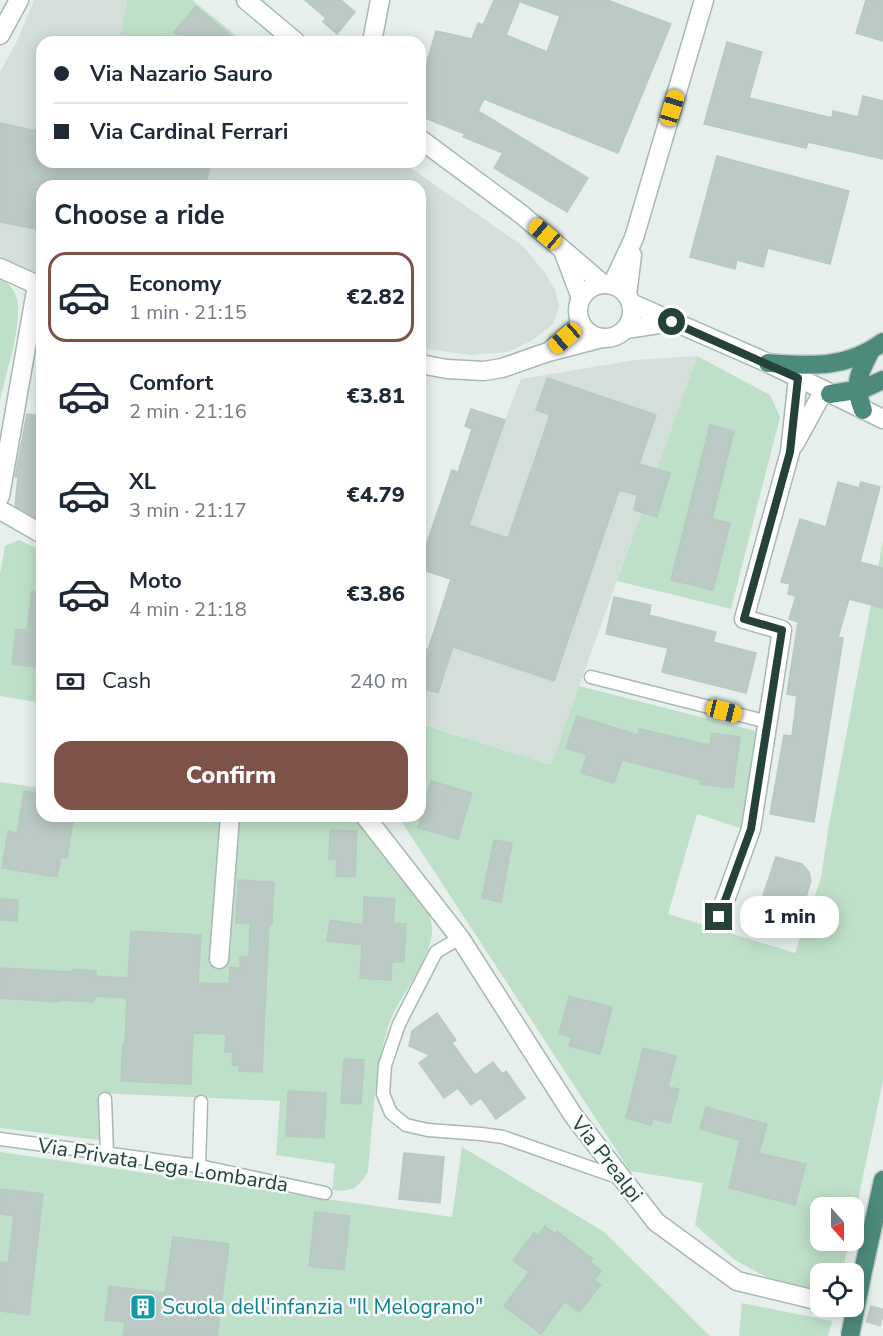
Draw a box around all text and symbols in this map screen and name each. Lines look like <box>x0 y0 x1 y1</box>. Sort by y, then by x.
text: Via Nazario Sauro <box>90 59 273 89</box>
car <box>658 88 686 128</box>
text: Via Cardinal Ferrari <box>90 117 288 147</box>
text: Choose a ride <box>54 197 225 234</box>
car <box>525 216 565 252</box>
text: Economy <box>129 269 221 299</box>
icon: car <box>57 270 111 324</box>
text: €2.82 <box>346 282 405 312</box>
text: 1 min · 21:15 <box>129 299 247 326</box>
route start <box>658 308 685 335</box>
car <box>546 319 584 357</box>
text: Comfort <box>129 368 213 398</box>
icon: car <box>57 369 111 423</box>
text: €3.81 <box>346 381 405 411</box>
text: 2 min · 21:16 <box>129 398 247 425</box>
text: XL <box>129 467 156 497</box>
icon: car <box>57 468 111 522</box>
text: €4.79 <box>346 480 405 510</box>
text: 3 min · 21:17 <box>129 497 247 524</box>
text: Moto <box>129 566 182 596</box>
icon: car <box>57 567 111 621</box>
text: €3.86 <box>346 579 405 609</box>
text: 4 min · 21:18 <box>129 596 247 623</box>
icon: cash <box>54 665 87 698</box>
text: Cash <box>102 666 151 696</box>
text: 240 m <box>350 668 408 695</box>
car <box>704 698 744 724</box>
button: Confirm <box>54 741 408 810</box>
callout: 1 min <box>740 896 839 938</box>
route end <box>705 903 732 930</box>
text: 1 min <box>763 903 816 930</box>
street label: Via Prealpi <box>564 1109 649 1208</box>
street label: Via Privata Lega Lombarda <box>35 1131 290 1199</box>
north arrow <box>810 1197 864 1251</box>
map controls <box>810 1197 864 1317</box>
button: locate <box>810 1263 864 1317</box>
building icon: Scuola dell'infanzia "Il Melograno" <box>128 1292 158 1322</box>
place label: Scuola dell'infanzia "Il Melograno" <box>162 1293 483 1321</box>

